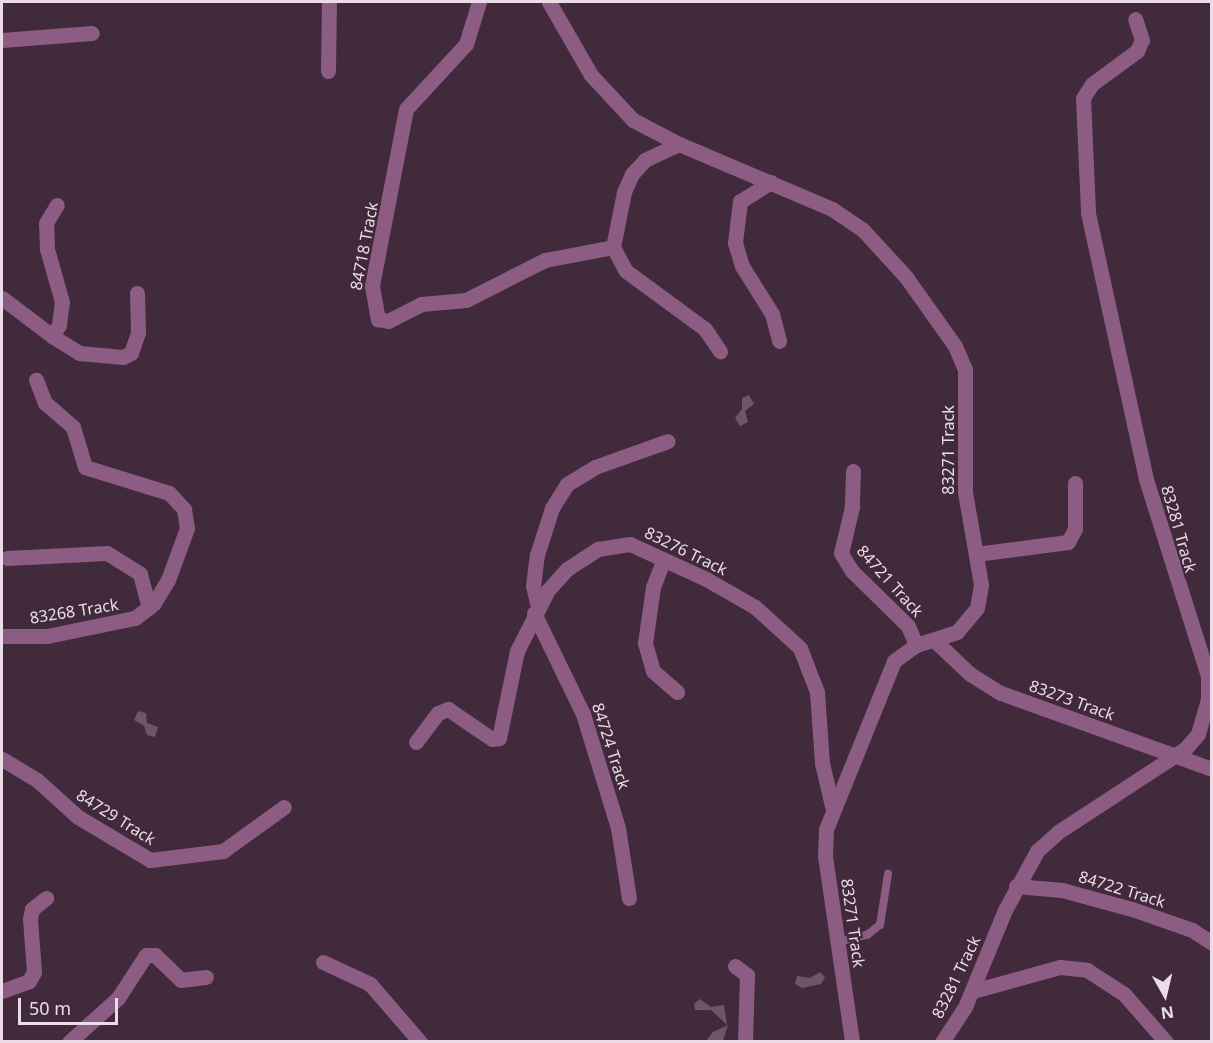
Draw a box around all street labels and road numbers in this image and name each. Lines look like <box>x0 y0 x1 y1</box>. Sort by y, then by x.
street label: 84718 Track <box>346 200 382 292</box>
street label: 83271 Track <box>938 405 958 495</box>
street label: 83281 Track <box>1157 483 1201 575</box>
street label: 83276 Track <box>642 523 730 579</box>
street label: 84721 Track <box>853 541 927 621</box>
street label: 83268 Track <box>28 595 120 627</box>
street label: 83273 Track <box>1027 676 1117 724</box>
street label: 84724 Track <box>588 700 634 792</box>
street label: 84729 Track <box>73 785 159 849</box>
street label: 84722 Track <box>1076 867 1168 911</box>
street label: 83271 Track <box>837 877 869 969</box>
street label: 83281 Track <box>928 933 984 1021</box>

